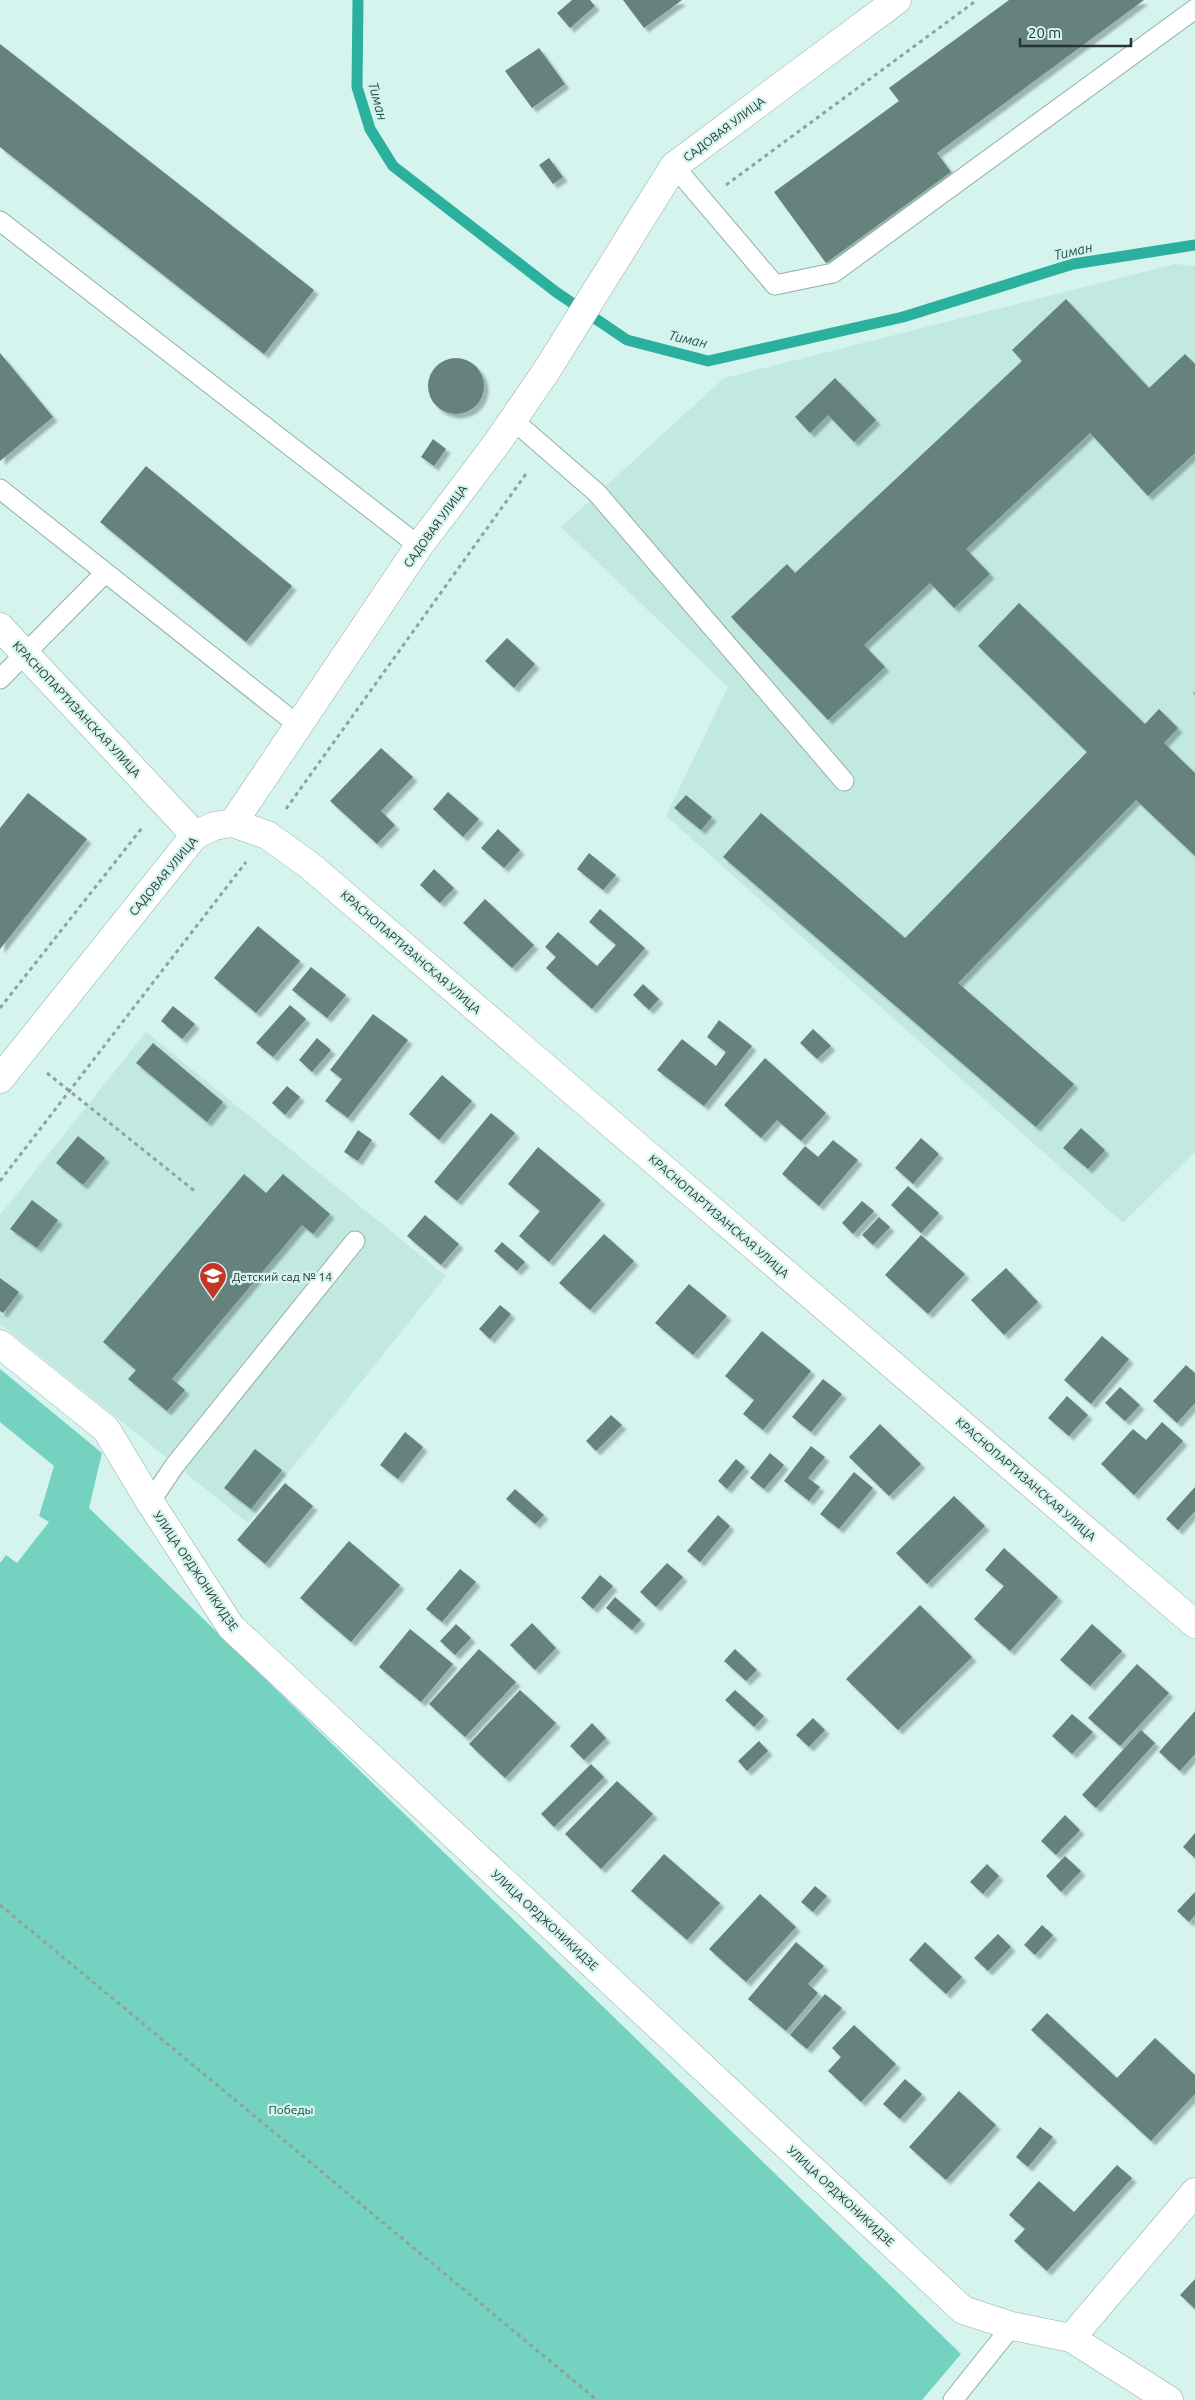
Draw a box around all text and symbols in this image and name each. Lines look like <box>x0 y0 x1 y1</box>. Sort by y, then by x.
scale bar <box>1020 15 1131 47</box>
text: 20 m <box>1028 24 1061 41</box>
water label: Тиман <box>365 80 391 122</box>
street label: САДОВАЯ УЛИЦА <box>681 94 767 164</box>
water label: Тиман <box>1052 239 1094 263</box>
water label: Тиман <box>667 327 709 351</box>
street label: САДОВАЯ УЛИЦА <box>401 482 469 570</box>
street label: КРАСНОПАРТИЗАНСКАЯ УЛИЦА <box>11 638 144 780</box>
street label: САДОВАЯ УЛИЦА <box>126 834 200 918</box>
street label: КРАСНОПАРТИЗАНСКАЯ УЛИЦА <box>338 888 484 1016</box>
street label: КРАСНОПАРТИЗАНСКАЯ УЛИЦА <box>646 1152 792 1280</box>
school or university icon: Детский сад № 14 <box>198 1261 228 1300</box>
place label: Детский сад № 14 <box>232 1270 332 1283</box>
street label: КРАСНОПАРТИЗАНСКАЯ УЛИЦА <box>953 1415 1099 1543</box>
street label: УЛИЦА ОРДЖОНИКИДЗЕ <box>151 1509 241 1633</box>
street label: УЛИЦА ОРДЖОНИКИДЗЕ <box>489 1867 601 1973</box>
park label: Победы <box>269 2103 313 2116</box>
street label: УЛИЦА ОРДЖОНИКИДЗЕ <box>785 2143 897 2249</box>

